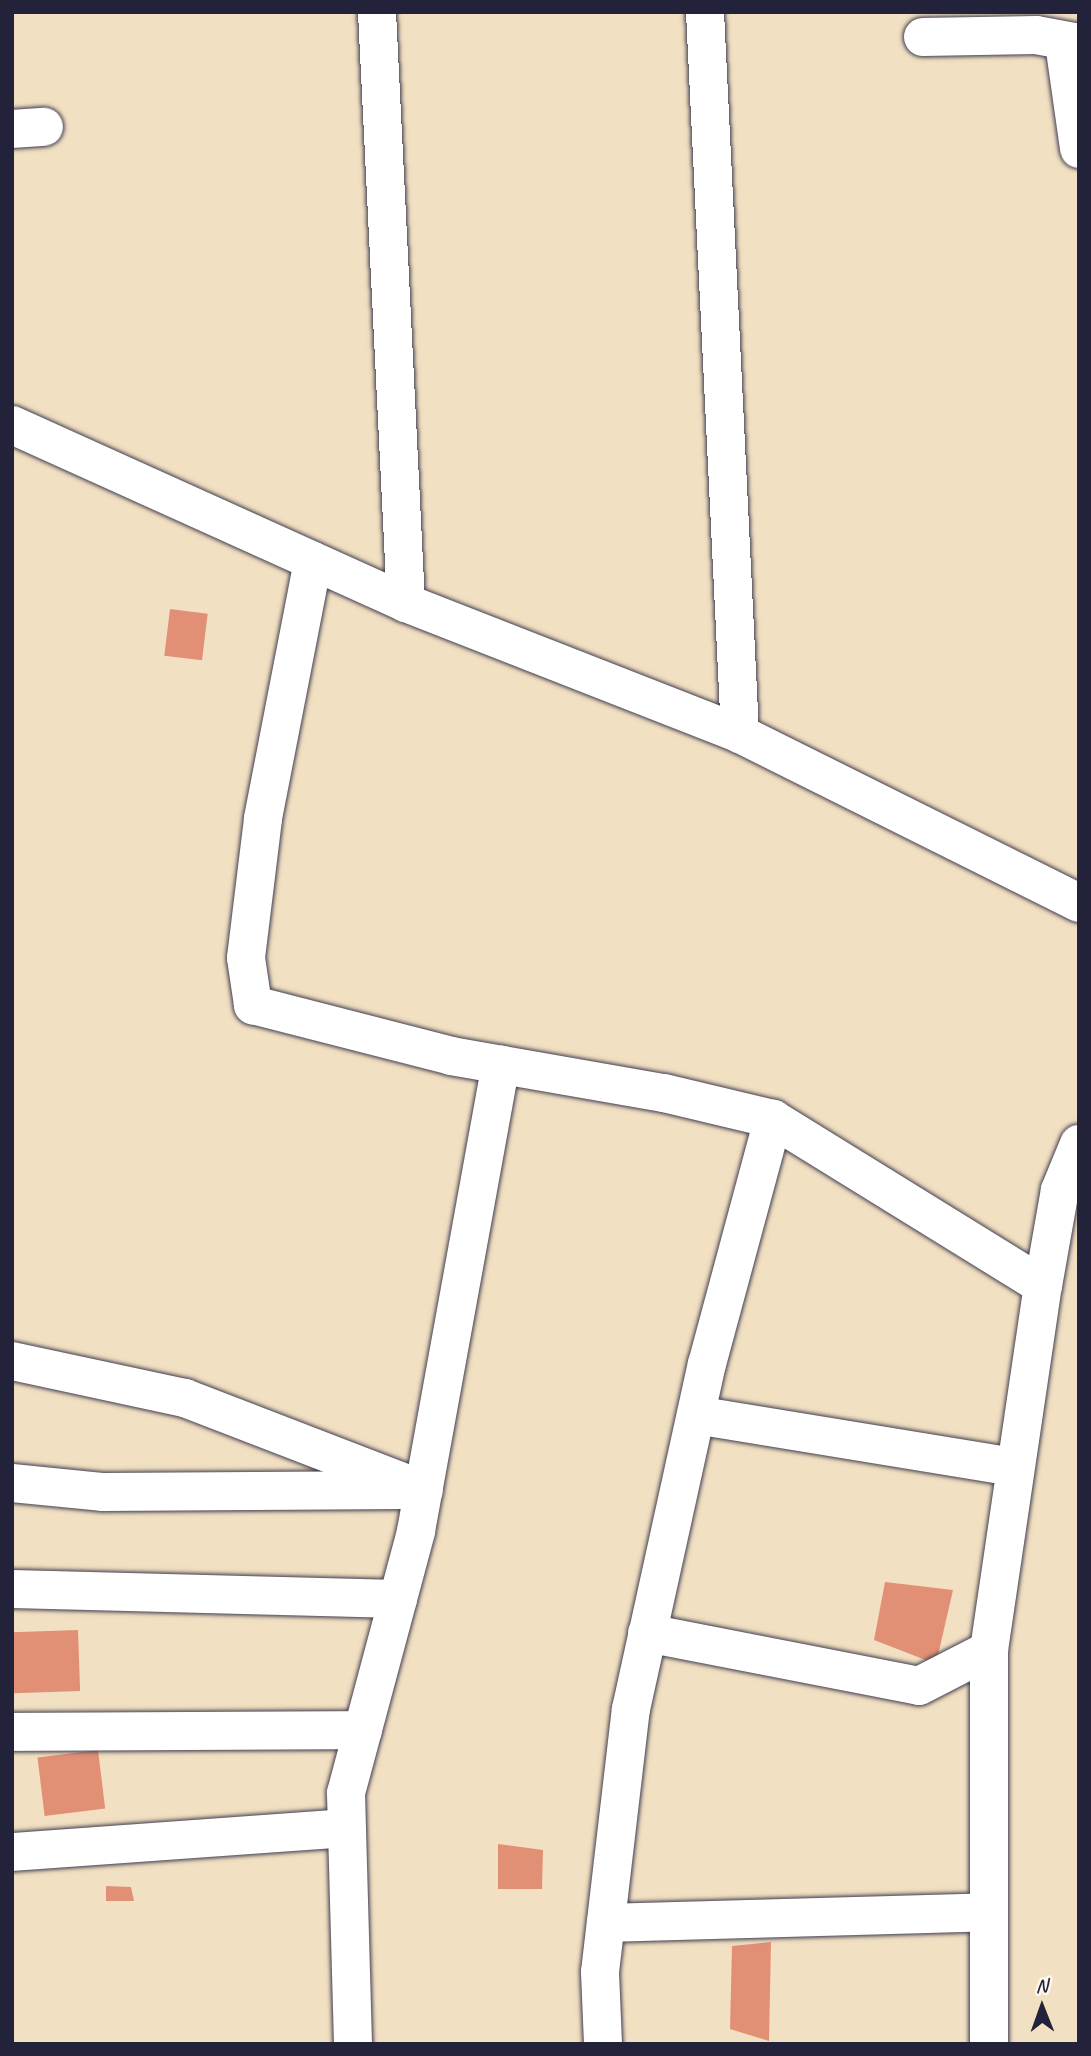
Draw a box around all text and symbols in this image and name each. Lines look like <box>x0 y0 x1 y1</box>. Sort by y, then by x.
north arrow <box>1007 1972 1077 2042</box>
text: N <box>1036 1974 1048 1998</box>

